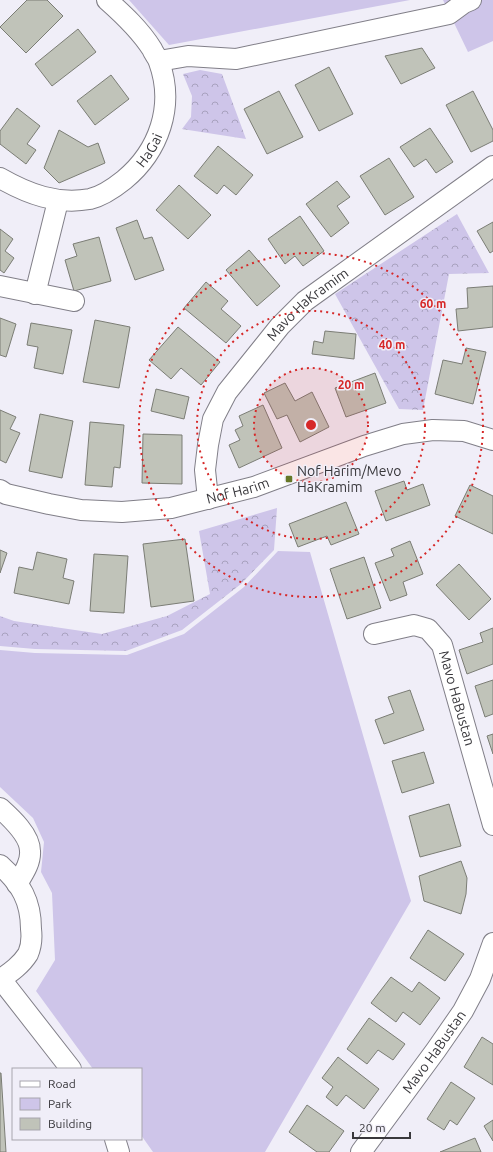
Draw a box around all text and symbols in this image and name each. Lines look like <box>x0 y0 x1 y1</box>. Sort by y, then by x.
street label: HaGai <box>133 131 165 170</box>
street label: Mavo HaKramim <box>263 265 351 344</box>
text: 60 m <box>420 297 446 310</box>
text: 40 m <box>379 338 405 351</box>
text: 20 m <box>338 378 364 391</box>
centre of rings <box>304 418 318 432</box>
place label: Nof Harim/Mevo HaKramim <box>297 463 402 495</box>
street label: Nof Harim <box>205 474 271 507</box>
marker: Nof Harim/Mevo HaKramim <box>284 474 294 484</box>
street label: Mavo HaBustan <box>436 649 478 748</box>
street label: Mavo HaBustan <box>399 1007 469 1096</box>
legend <box>12 1068 142 1140</box>
text: Road <box>48 1077 76 1090</box>
text: Park <box>48 1097 72 1110</box>
scale bar <box>353 1114 410 1140</box>
text: Building <box>48 1117 92 1130</box>
text: 20 m <box>359 1121 386 1134</box>

